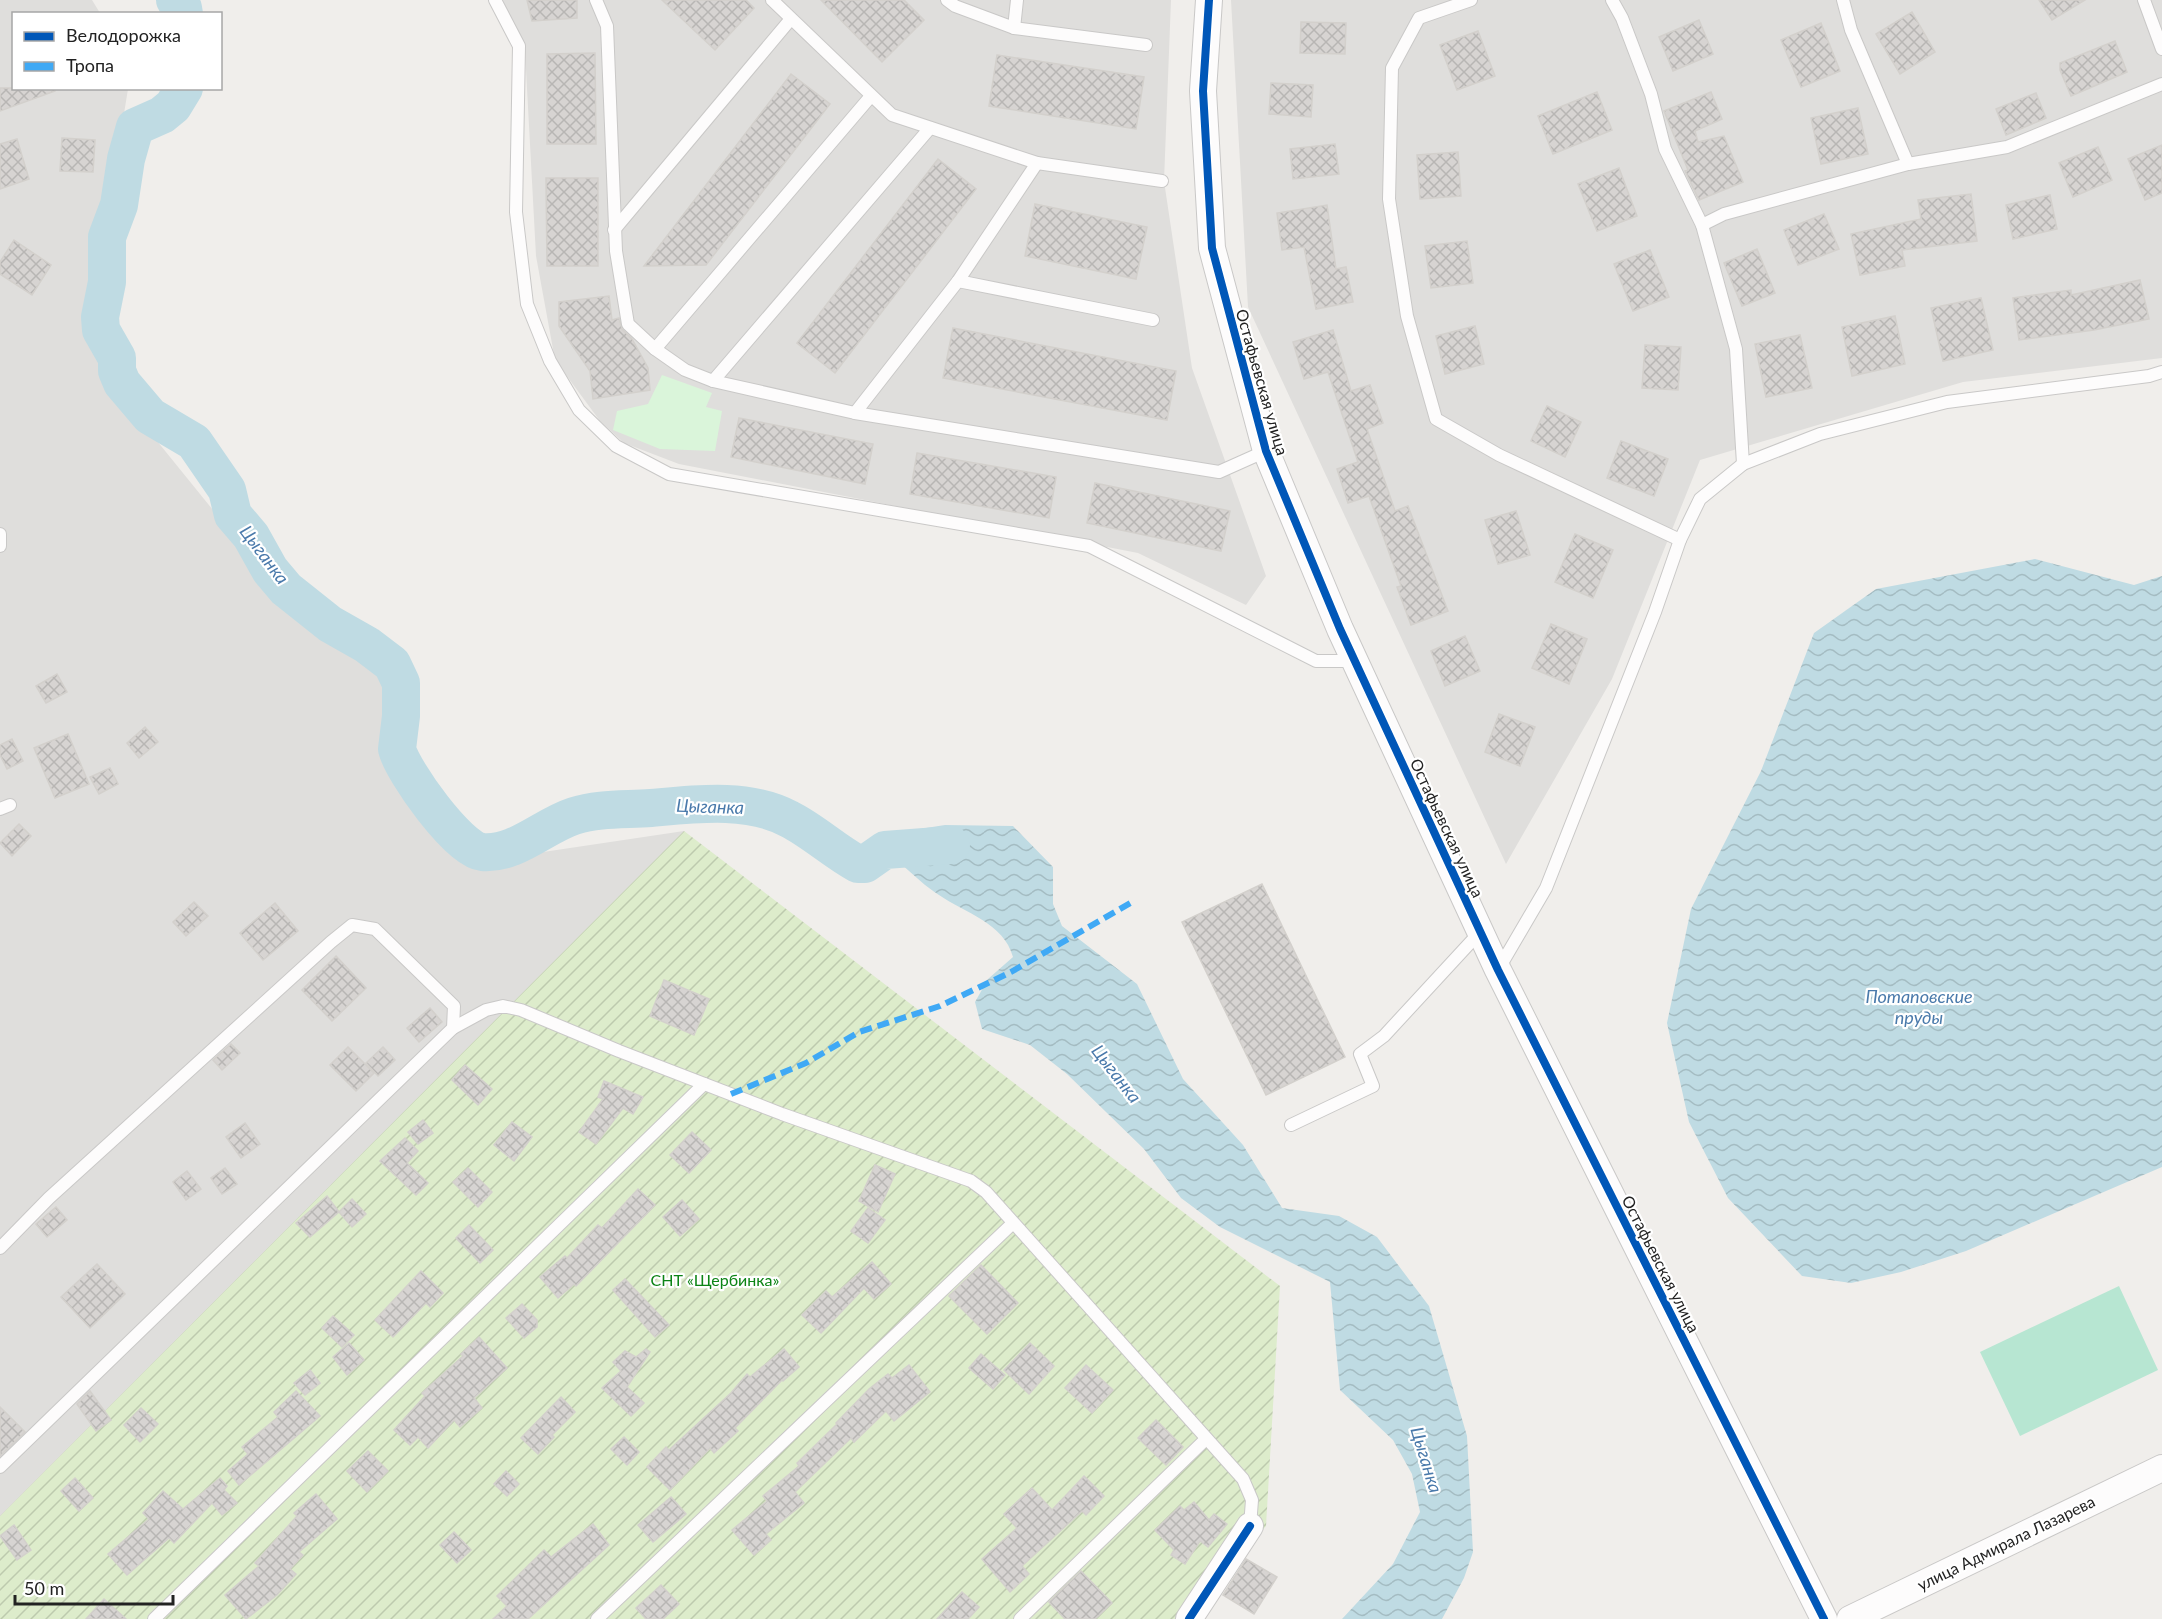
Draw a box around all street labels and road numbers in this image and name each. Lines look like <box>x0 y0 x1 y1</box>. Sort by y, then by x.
street label: Остафьевская улица <box>1233 307 1292 457</box>
street label: Остафьевская улица <box>1407 755 1488 900</box>
street label: Остафьевская улица <box>1619 1192 1704 1335</box>
street label: улица Адмирала Лазарева <box>1914 1491 2098 1594</box>

